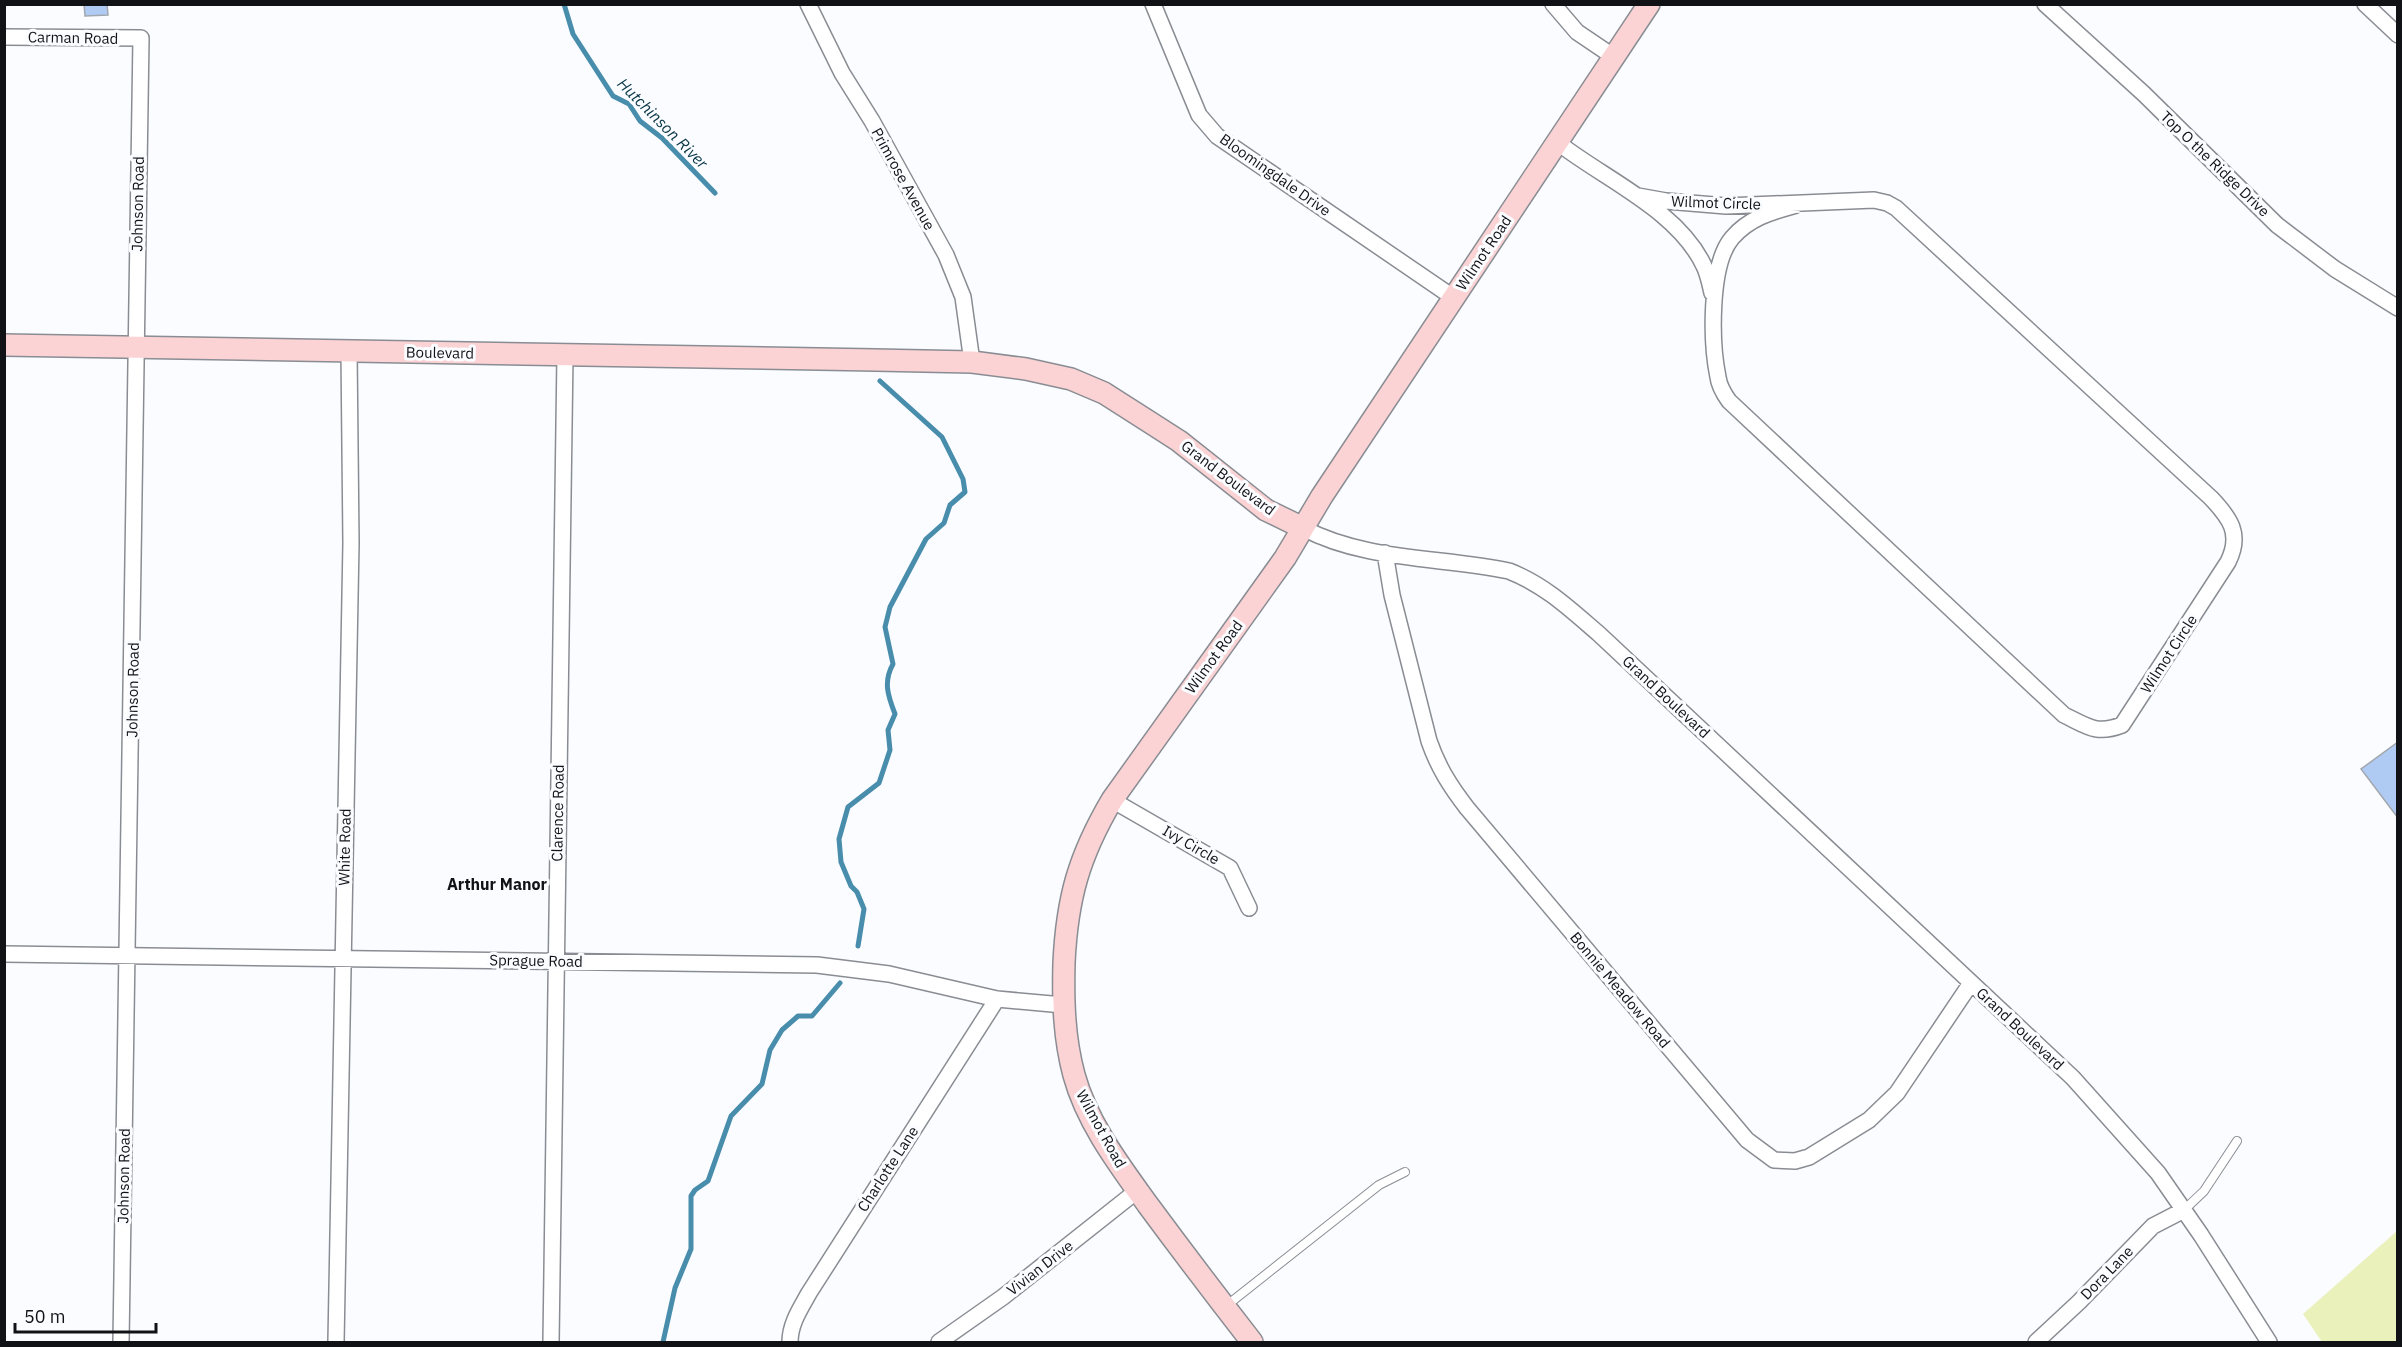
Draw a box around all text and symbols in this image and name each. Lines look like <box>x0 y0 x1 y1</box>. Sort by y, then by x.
street label: Carman Road <box>28 27 118 48</box>
water label: Hutchinson River <box>613 73 713 173</box>
street label: Top O the Ridge Drive <box>2157 107 2274 221</box>
street label: Primrose Avenue <box>867 124 939 233</box>
street label: Bloomingdale Drive <box>1216 129 1334 220</box>
street label: Johnson Road <box>127 156 148 252</box>
street label: Wilmot Circle <box>1671 191 1761 214</box>
street label: Wilmot Road <box>1452 212 1516 294</box>
street label: Boulevard <box>406 342 474 363</box>
street label: Grand Boulevard <box>1177 436 1279 519</box>
street label: Wilmot Circle <box>2136 611 2201 697</box>
street label: Wilmot Road <box>1181 616 1247 697</box>
street label: Johnson Road <box>122 642 143 738</box>
street label: Grand Boulevard <box>1619 651 1714 742</box>
street label: Clarence Road <box>547 764 568 862</box>
street label: White Road <box>334 808 355 886</box>
street label: Ivy Circle <box>1159 821 1223 868</box>
district label: Arthur Manor <box>447 874 548 894</box>
street label: Bonnie Meadow Road <box>1566 928 1675 1052</box>
street label: Sprague Road <box>489 950 583 971</box>
street label: Grand Boulevard <box>1973 983 2068 1074</box>
street label: Wilmot Road <box>1072 1087 1131 1171</box>
street label: Charlotte Lane <box>853 1122 922 1215</box>
street label: Johnson Road <box>113 1128 134 1224</box>
street label: Vivian Drive <box>1003 1236 1077 1299</box>
street label: Dora Lane <box>2076 1242 2137 1304</box>
scale bar <box>15 1296 156 1334</box>
text: 50 m <box>24 1305 66 1328</box>

